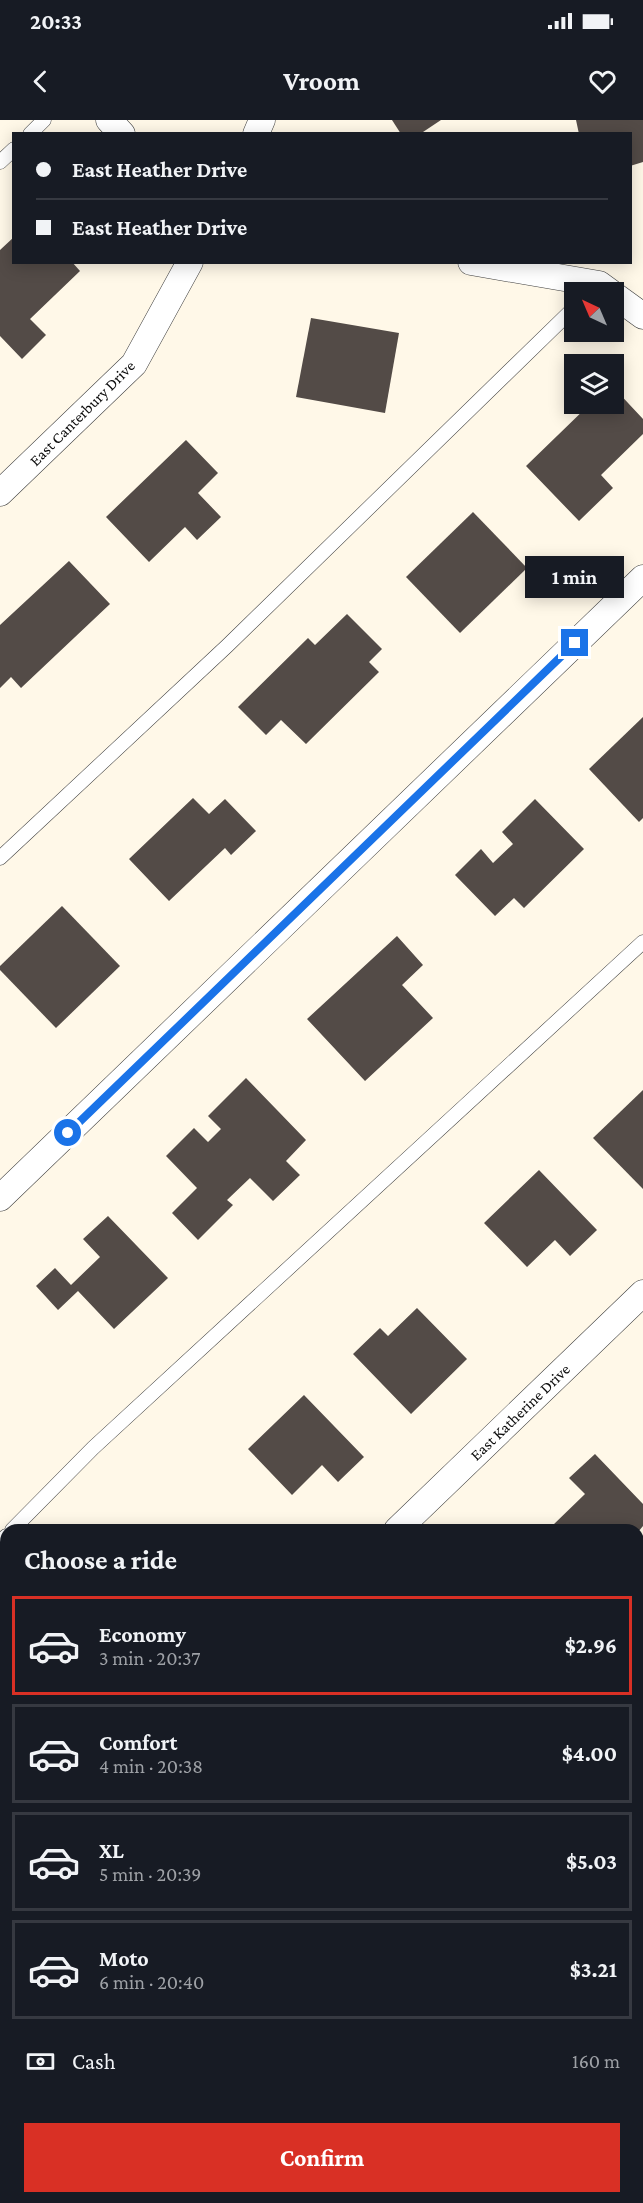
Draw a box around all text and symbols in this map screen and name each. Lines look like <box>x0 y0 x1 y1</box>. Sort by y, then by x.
text: 20:33 <box>30 9 82 34</box>
icon: back <box>24 65 57 98</box>
icon: heart <box>586 65 619 98</box>
text: Vroom <box>283 66 360 96</box>
text: East Heather Drive <box>72 157 247 182</box>
text: East Heather Drive <box>72 215 247 240</box>
north arrow <box>564 282 624 342</box>
map controls <box>564 282 624 414</box>
button: layers <box>564 354 624 414</box>
street label: East Canterbury Drive <box>26 357 139 470</box>
callout: 1 min <box>526 556 624 598</box>
text: 1 min <box>552 566 597 588</box>
route end <box>561 629 588 656</box>
route start <box>54 1119 81 1146</box>
street label: East Katherine Drive <box>467 1360 573 1464</box>
text: Choose a ride <box>24 1545 177 1575</box>
icon: car <box>27 1619 81 1673</box>
text: Economy <box>99 1622 186 1647</box>
text: $2.96 <box>565 1633 617 1658</box>
text: 3 min · 20:37 <box>99 1647 201 1669</box>
icon: car <box>27 1727 81 1781</box>
text: Comfort <box>99 1730 177 1755</box>
text: $4.00 <box>562 1741 617 1766</box>
text: 4 min · 20:38 <box>99 1755 203 1777</box>
icon: car <box>27 1835 81 1889</box>
text: XL <box>99 1838 124 1863</box>
text: $5.03 <box>566 1849 617 1874</box>
text: 5 min · 20:39 <box>99 1863 202 1885</box>
icon: car <box>27 1943 81 1997</box>
text: Moto <box>99 1946 149 1971</box>
text: $3.21 <box>570 1957 617 1982</box>
text: 6 min · 20:40 <box>99 1971 204 1993</box>
icon: cash <box>24 2045 57 2078</box>
text: Cash <box>72 2049 116 2074</box>
text: 160 m <box>572 2050 620 2072</box>
button: Confirm <box>24 2123 620 2192</box>

